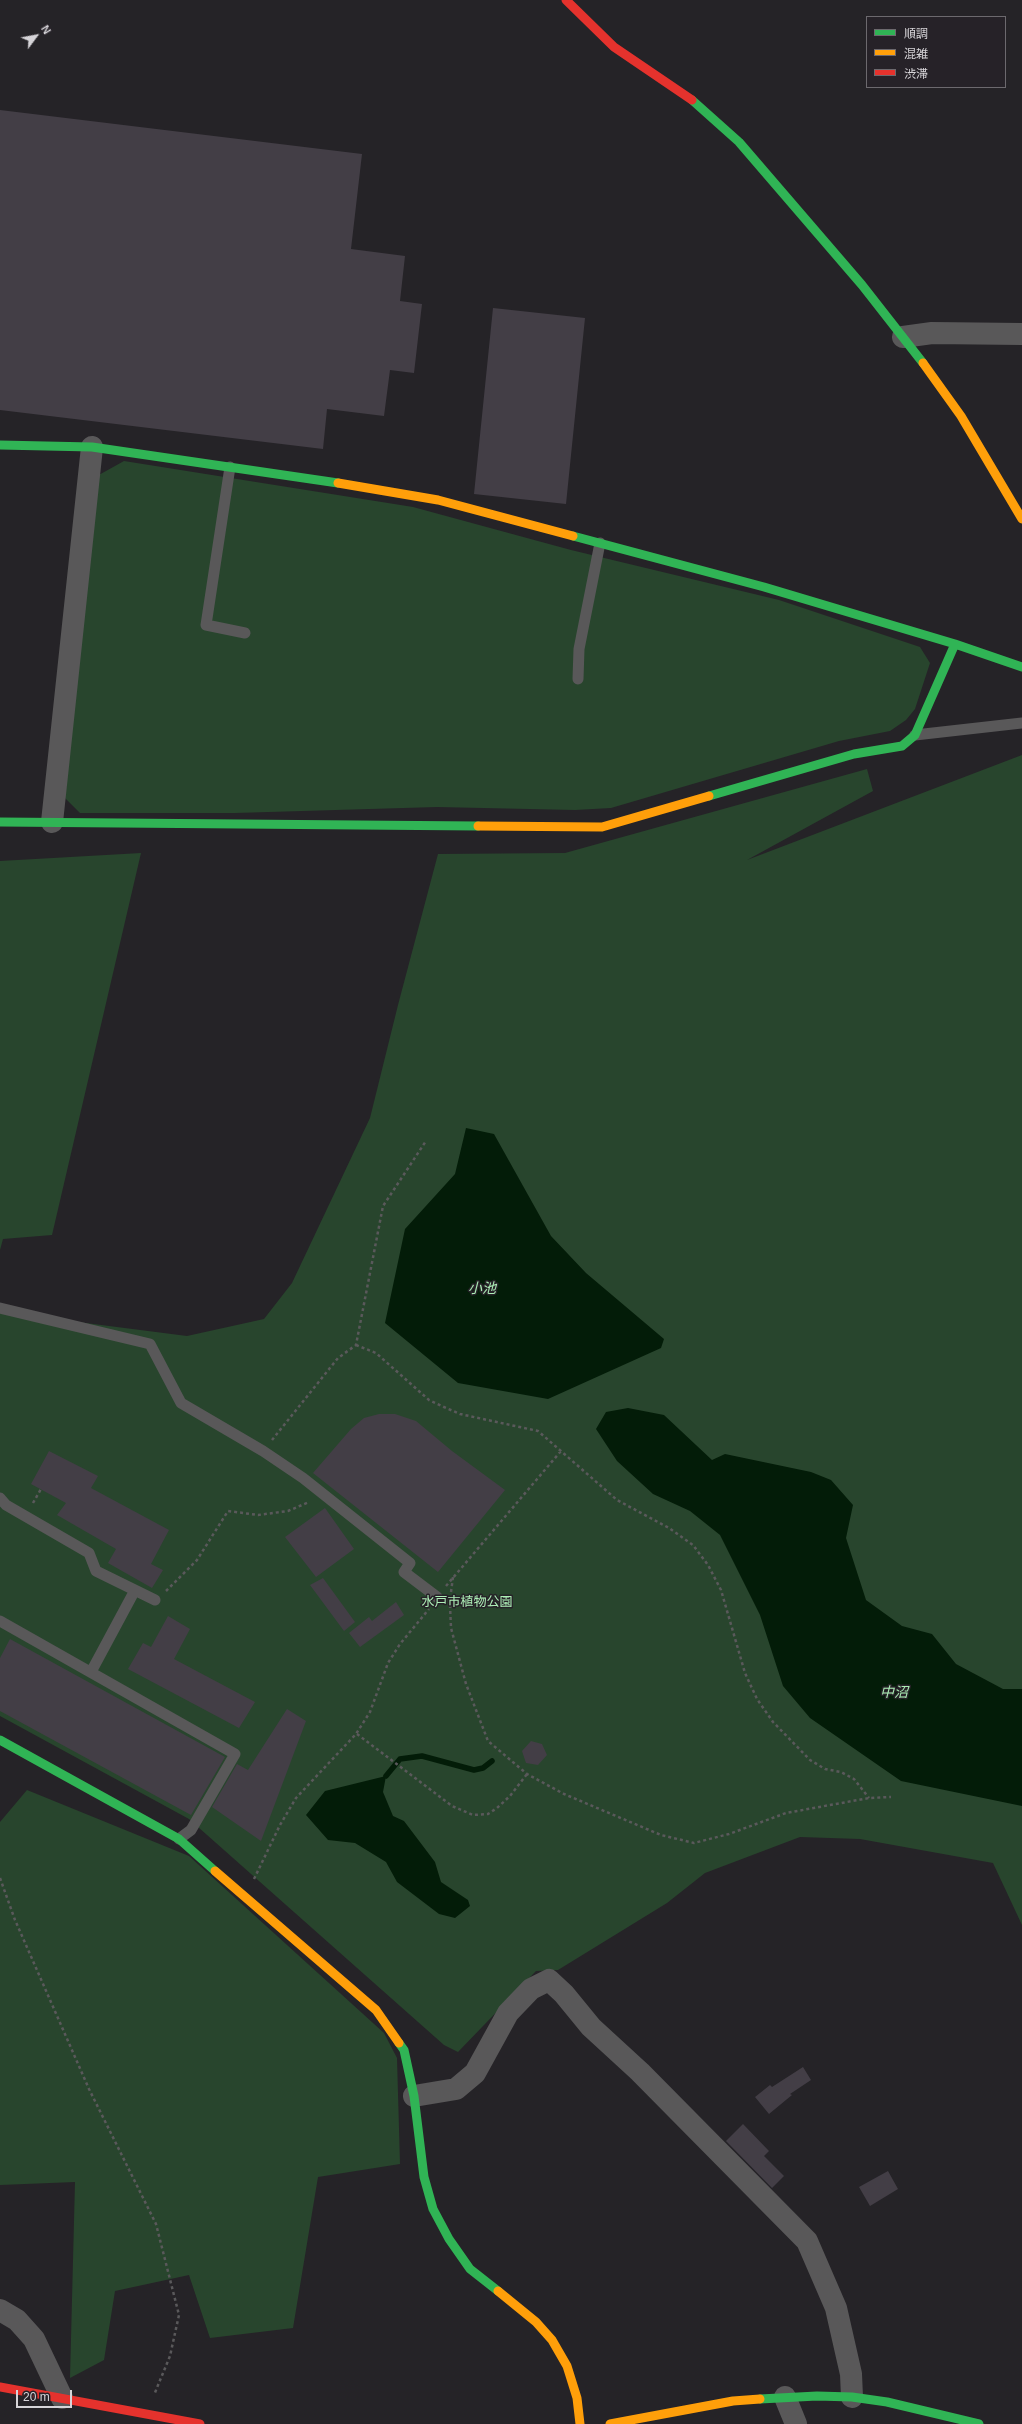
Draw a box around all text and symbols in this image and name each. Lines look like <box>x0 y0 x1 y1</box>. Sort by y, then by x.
north arrow <box>16 16 56 56</box>
legend <box>866 16 1006 88</box>
text: N <box>39 23 53 36</box>
text: 順調 <box>904 27 928 41</box>
text: 混雑 <box>904 47 928 61</box>
text: 渋滞 <box>904 67 928 81</box>
water label: 小池 <box>468 1281 496 1297</box>
park label: 水戸市植物公園 <box>422 1594 512 1610</box>
water label: 中沼 <box>880 1685 908 1701</box>
scale bar <box>18 2382 74 2408</box>
text: 20 m <box>23 2390 50 2404</box>

